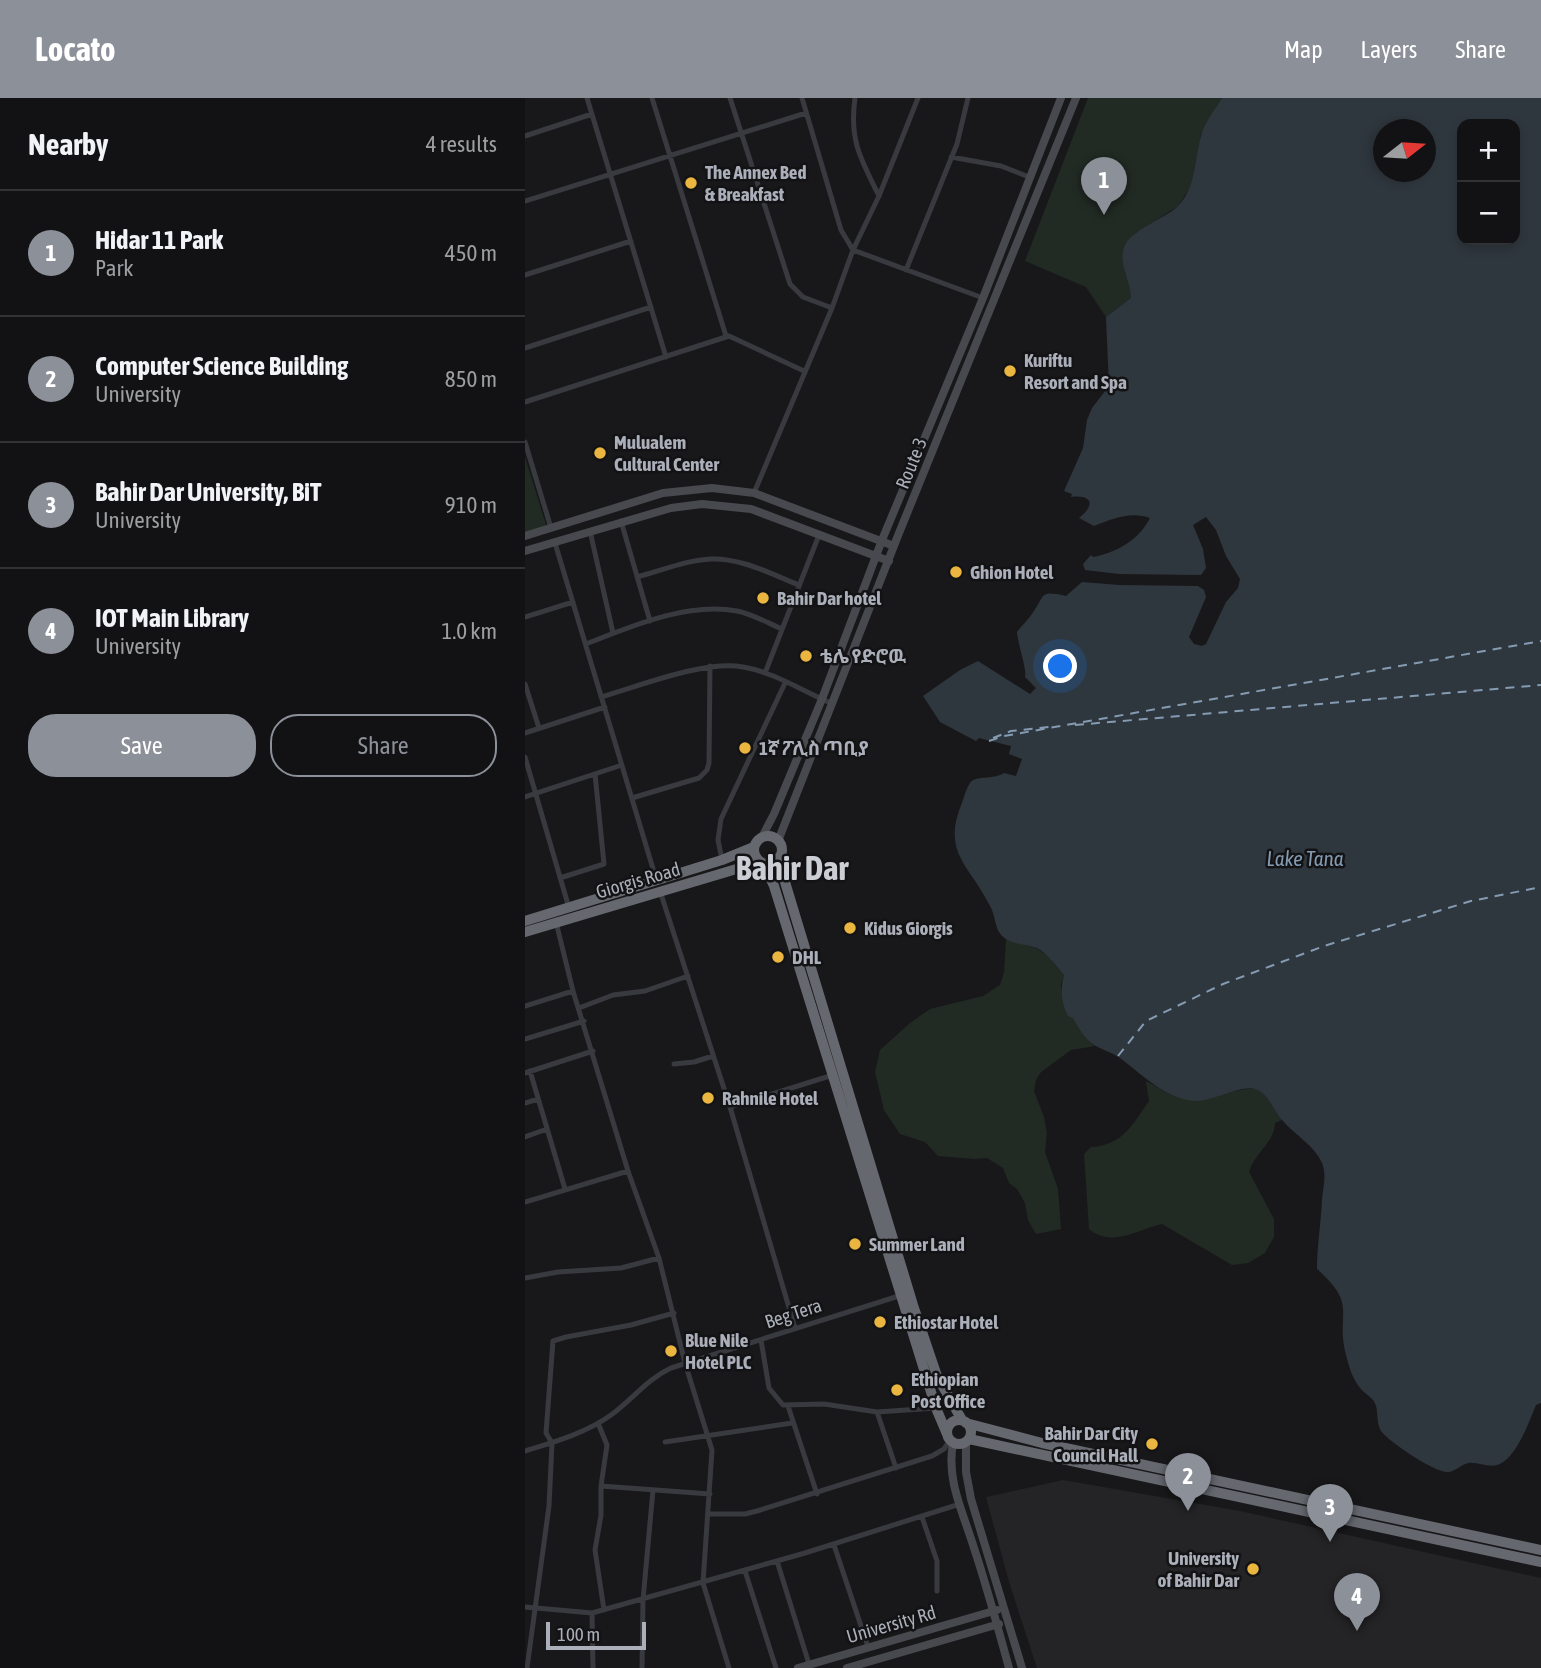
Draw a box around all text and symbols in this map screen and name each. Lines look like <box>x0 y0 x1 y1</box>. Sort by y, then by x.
text: Locato <box>35 30 116 68</box>
text: Map <box>1284 36 1323 63</box>
text: Layers <box>1361 36 1417 63</box>
text: Share <box>1455 36 1506 63</box>
north arrow <box>1373 119 1436 182</box>
map controls <box>1457 119 1520 245</box>
button: + <box>1457 119 1520 182</box>
text: Nearby <box>28 127 108 161</box>
text: 4 results <box>426 131 497 157</box>
pin: 1 <box>1081 157 1127 215</box>
place label: The Annex Bed & Breakfast <box>705 161 806 205</box>
marker: The Annex Bed & Breakfast <box>683 175 699 191</box>
button: − <box>1457 182 1520 245</box>
text: Hidar 11 Park <box>95 225 223 255</box>
text: 1 <box>46 240 56 266</box>
text: 450 m <box>445 240 497 266</box>
text: Park <box>95 255 133 281</box>
place label: Kuriftu Resort and Spa <box>1024 349 1127 393</box>
text: Computer Science Building <box>95 351 348 381</box>
marker: Kuriftu Resort and Spa <box>1002 363 1018 379</box>
text: 2 <box>46 366 56 392</box>
text: 850 m <box>445 366 497 392</box>
text: University <box>95 381 181 407</box>
place label: Mulualem Cultural Center <box>614 431 719 475</box>
street label: Route 3 <box>891 434 931 492</box>
marker: Mulualem Cultural Center <box>592 445 608 461</box>
text: Bahir Dar University, BiT <box>95 477 321 507</box>
text: 3 <box>46 492 56 518</box>
text: 910 m <box>445 492 497 518</box>
text: University <box>95 507 181 533</box>
place label: Ghion Hotel <box>970 561 1054 583</box>
marker: Ghion Hotel <box>948 564 964 580</box>
place label: Bahir Dar hotel <box>777 587 882 609</box>
marker: Bahir Dar hotel <box>755 590 771 606</box>
text: IOT Main Library <box>95 603 249 633</box>
text: 4 <box>46 618 56 644</box>
text: 1.0 km <box>441 618 497 644</box>
text: University <box>95 633 181 659</box>
place label: ቴሌ የድሮዉ <box>820 645 906 667</box>
marker: ቴሌ የድሮዉ <box>798 648 814 664</box>
your location <box>1043 649 1077 683</box>
button: Save <box>28 714 256 777</box>
button: Share <box>270 714 497 777</box>
place label: 1ኛ ፖሊስ ጣቢያ <box>759 737 868 759</box>
marker: 1ኛ ፖሊስ ጣቢያ <box>737 740 753 756</box>
water label: Lake Tana <box>1267 846 1344 870</box>
district label: Bahir Dar <box>736 849 849 887</box>
street label: Giorgis Road <box>593 858 683 902</box>
place label: Kidus Giorgis <box>864 917 953 939</box>
marker: Kidus Giorgis <box>842 920 858 936</box>
place label: DHL <box>792 946 822 968</box>
marker: DHL <box>770 949 786 965</box>
place label: Rahnile Hotel <box>722 1087 819 1109</box>
marker: Rahnile Hotel <box>700 1090 716 1106</box>
place label: Summer Land <box>869 1233 965 1255</box>
marker: Summer Land <box>847 1236 863 1252</box>
street label: Beg Tera <box>762 1294 824 1332</box>
place label: Ethiostar Hotel <box>894 1311 999 1333</box>
marker: Ethiostar Hotel <box>872 1314 888 1330</box>
place label: Blue Nile Hotel PLC <box>685 1329 752 1373</box>
marker: Blue Nile Hotel PLC <box>663 1343 679 1359</box>
place label: Ethiopian Post Office <box>911 1368 986 1412</box>
marker: Ethiopian Post Office <box>889 1382 905 1398</box>
place label: Bahir Dar City Council Hall <box>1044 1422 1139 1466</box>
marker: Bahir Dar City Council Hall <box>1144 1436 1160 1452</box>
pin: 2 <box>1165 1453 1211 1511</box>
pin: 3 <box>1307 1484 1353 1542</box>
place label: University of Bahir Dar <box>1158 1547 1239 1591</box>
marker: University of Bahir Dar <box>1245 1561 1261 1577</box>
pin: 4 <box>1334 1573 1380 1631</box>
street label: University Rd <box>844 1601 938 1647</box>
scale bar <box>546 1619 646 1651</box>
text: 100 m <box>557 1623 600 1645</box>

